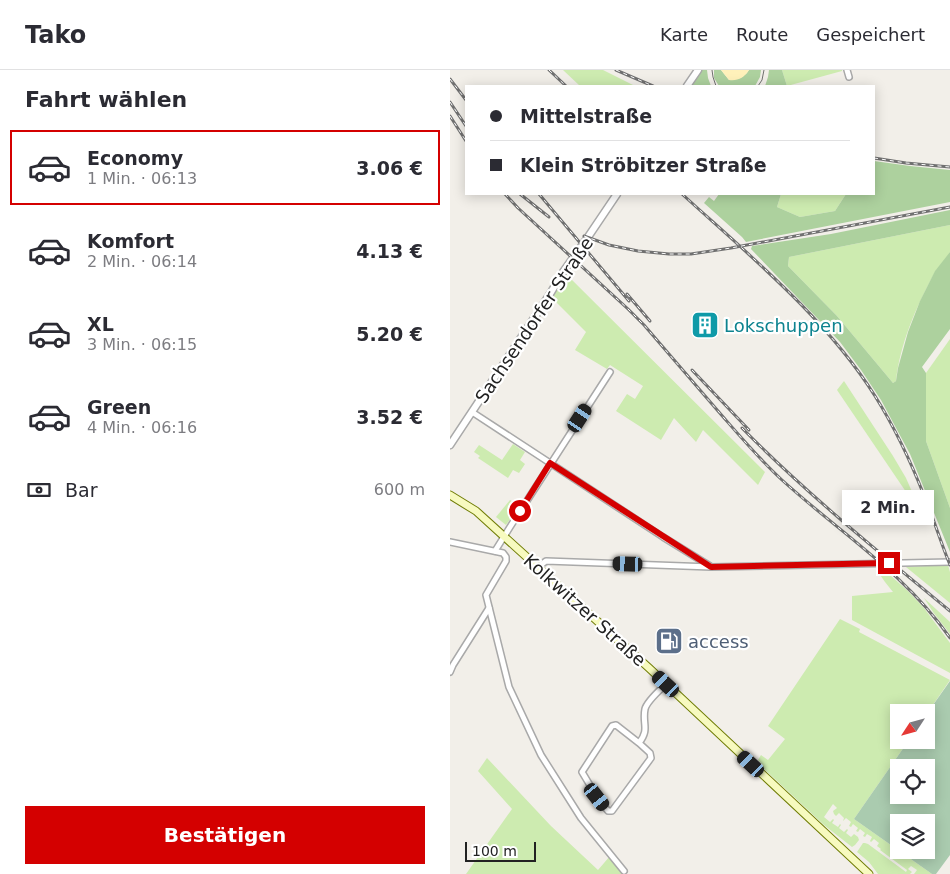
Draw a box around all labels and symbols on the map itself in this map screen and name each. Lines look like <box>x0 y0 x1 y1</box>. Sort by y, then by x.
street label: Sachsendorfer Straße <box>471 233 597 407</box>
building icon: Lokschuppen <box>690 310 720 340</box>
place label: Lokschuppen <box>724 315 843 336</box>
car <box>565 401 594 435</box>
callout: 2 Min. <box>843 490 935 526</box>
route start <box>509 500 531 522</box>
street label: Kolkwitzer Straße <box>520 550 650 670</box>
route end <box>878 552 900 574</box>
car <box>612 556 643 572</box>
fuel station icon: access <box>654 626 684 656</box>
place label: access <box>688 631 749 652</box>
car <box>649 668 682 700</box>
north arrow <box>890 704 935 749</box>
car <box>734 748 767 780</box>
car <box>581 781 612 813</box>
scale bar <box>465 839 536 862</box>

